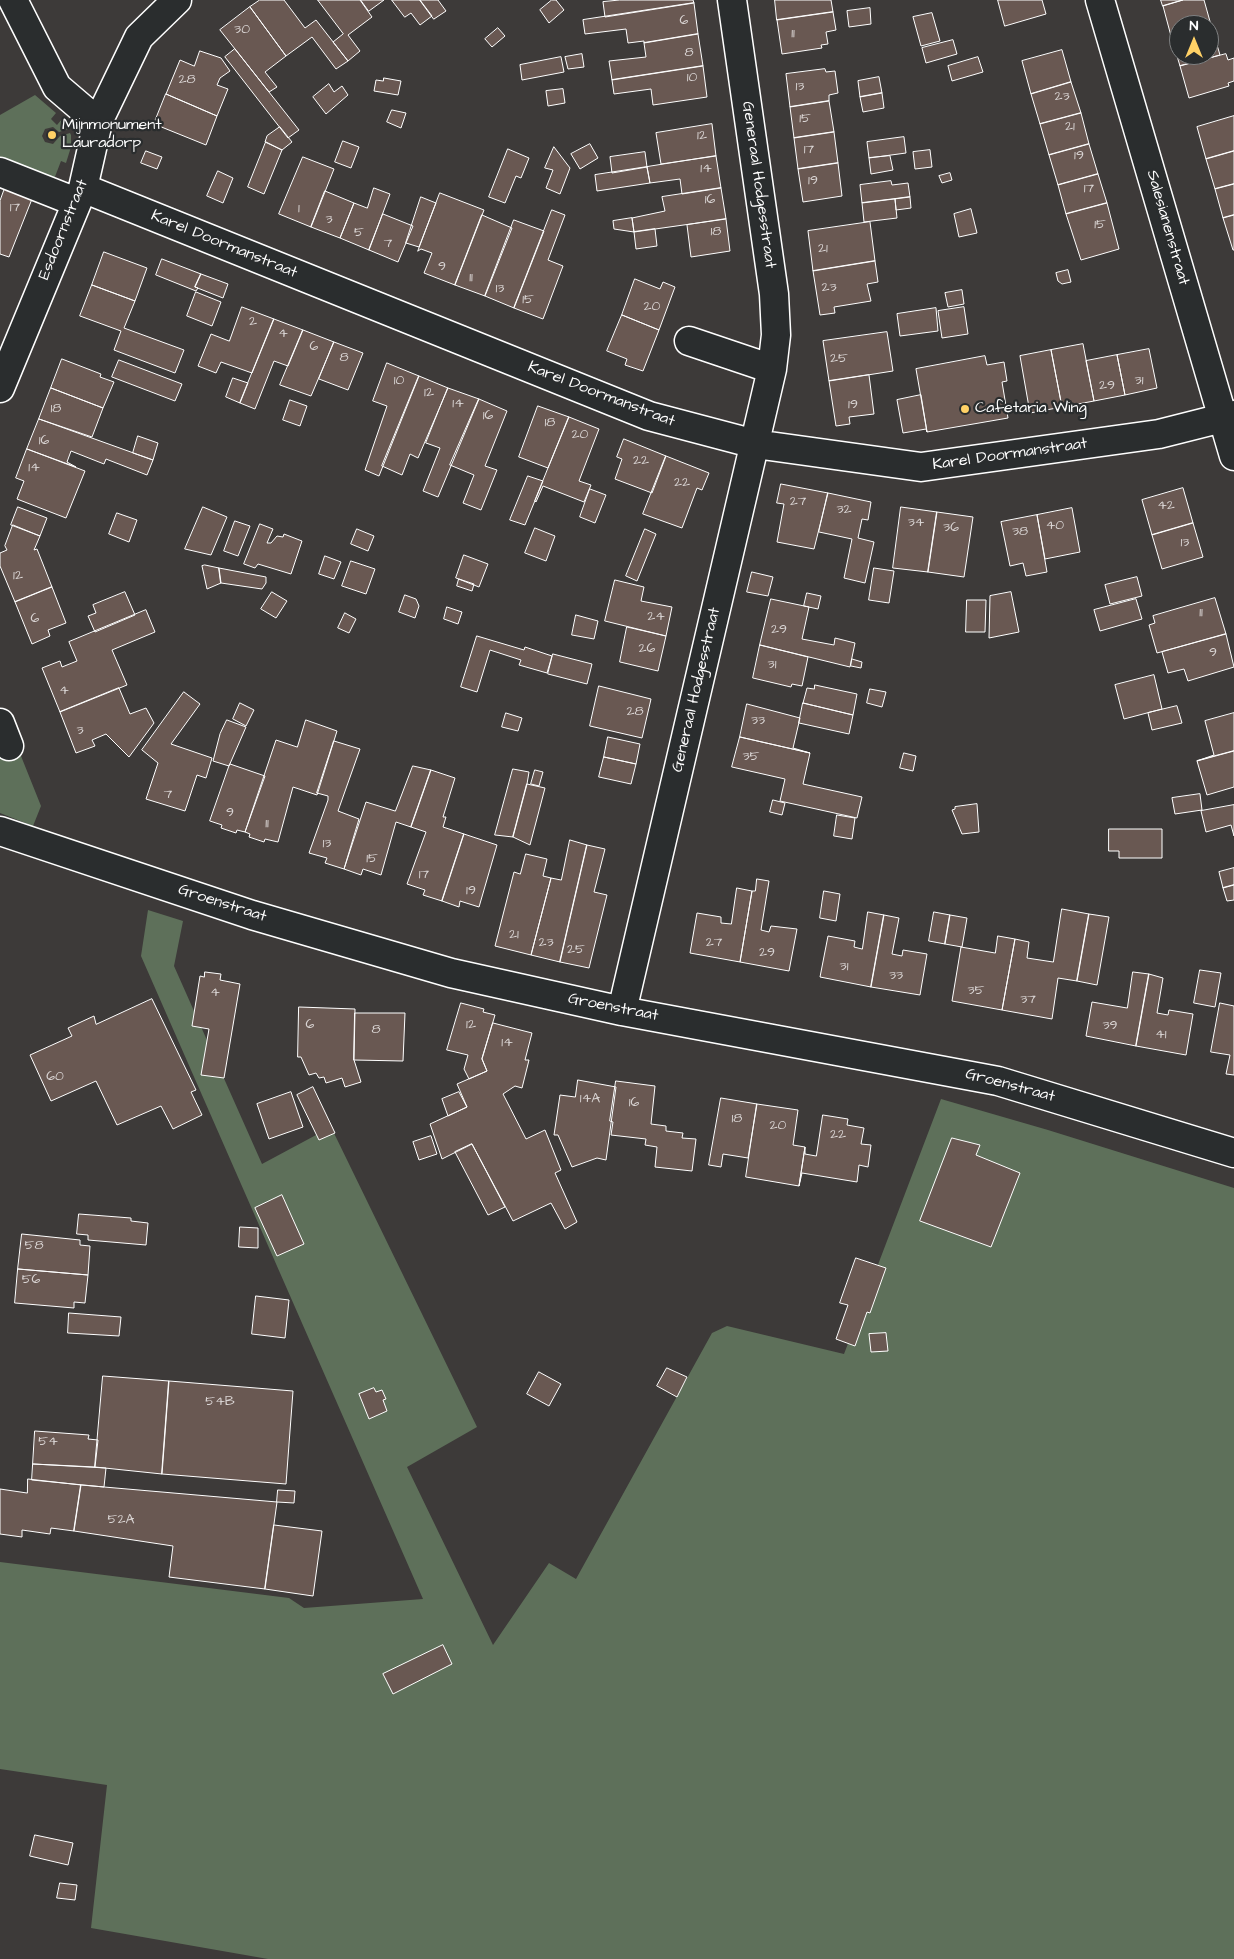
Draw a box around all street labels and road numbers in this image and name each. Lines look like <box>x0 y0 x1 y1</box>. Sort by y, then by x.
street label: Generaal Hodgesstraat <box>737 100 779 270</box>
street label: Salesianenstraat <box>1141 168 1193 288</box>
street label: Esdoornstraat <box>35 177 93 283</box>
street label: Karel Doormanstraat <box>148 207 300 283</box>
street label: Karel Doormanstraat <box>525 358 677 432</box>
street label: Karel Doormanstraat <box>931 435 1089 475</box>
street label: Generaal Hodgesstraat <box>669 606 725 774</box>
street label: Groenstraat <box>175 881 269 927</box>
street label: Groenstraat <box>566 990 660 1026</box>
street label: Groenstraat <box>963 1065 1057 1107</box>

